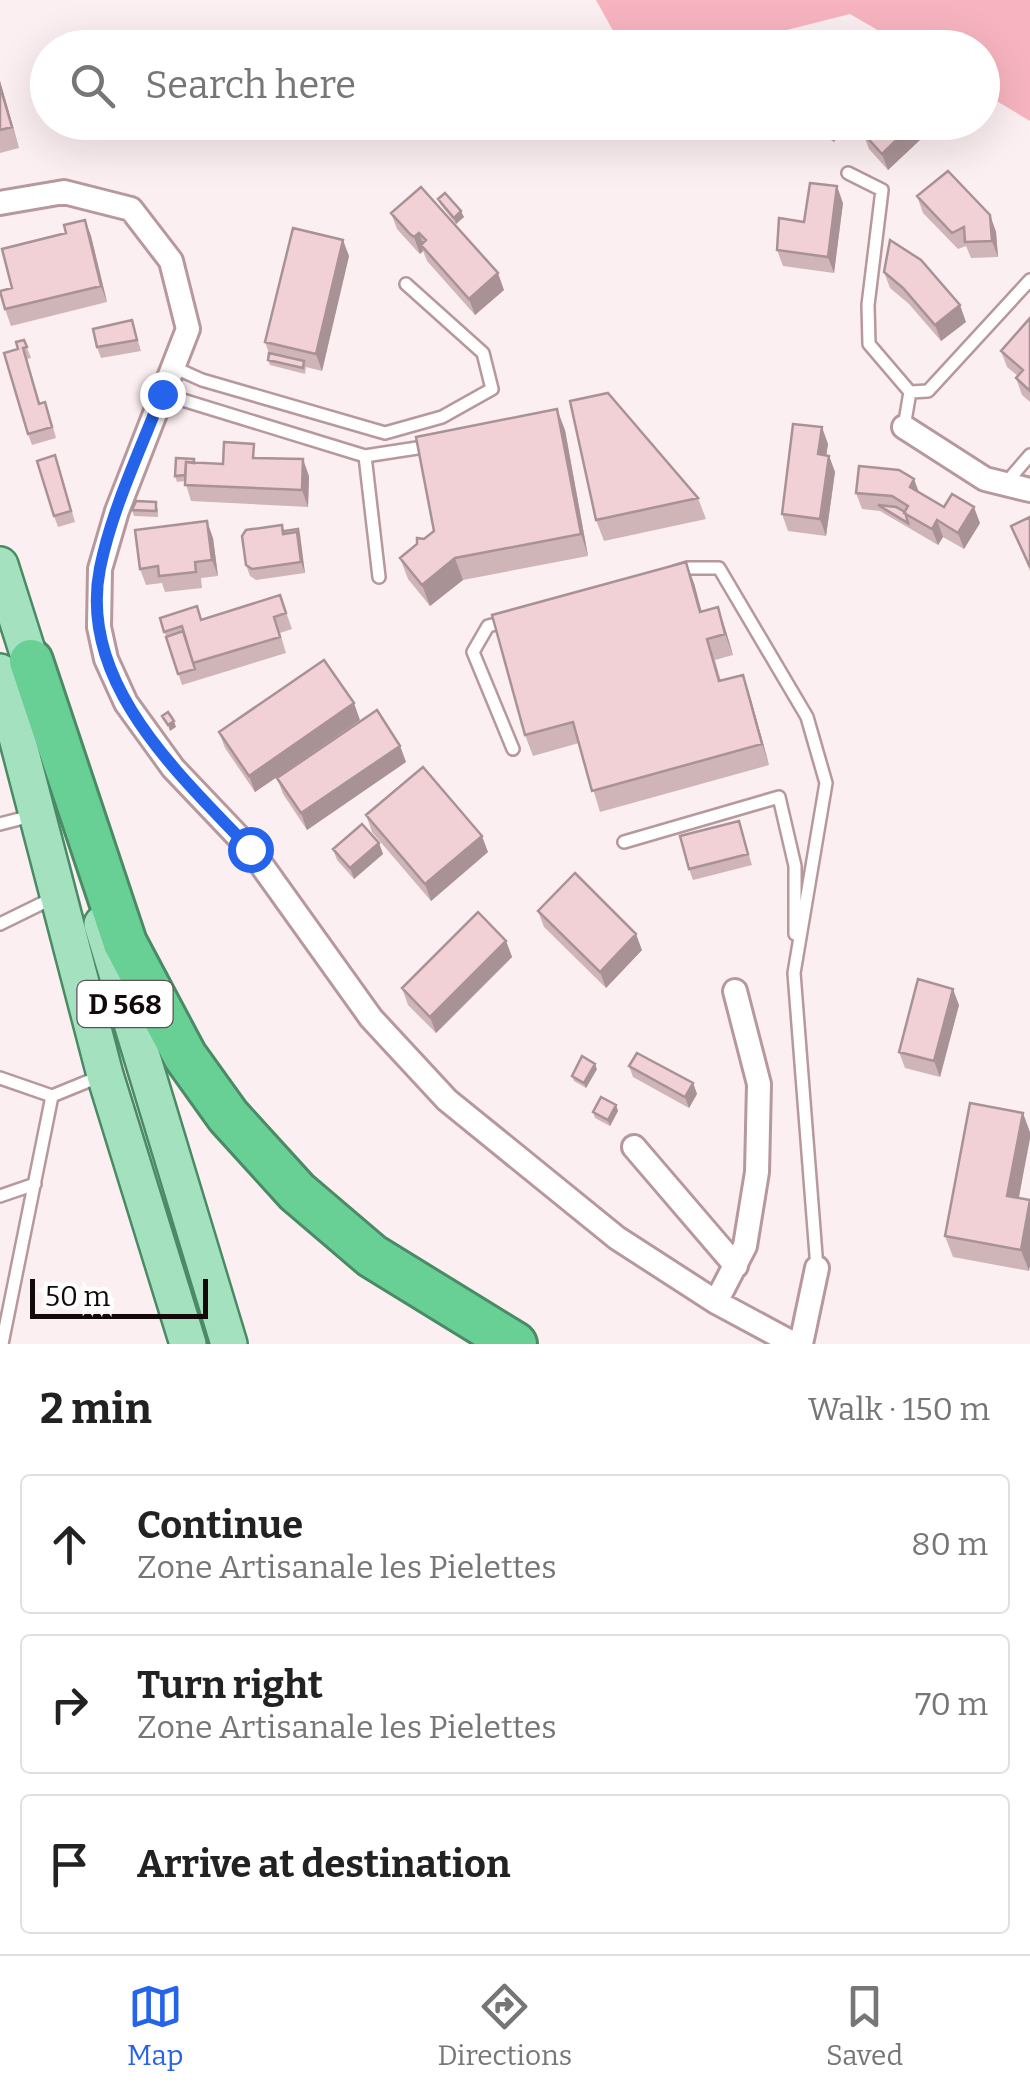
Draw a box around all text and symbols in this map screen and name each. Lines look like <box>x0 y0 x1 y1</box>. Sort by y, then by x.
search box <box>30 30 1000 140</box>
icon: search <box>65 58 120 113</box>
text: Search here <box>145 62 356 108</box>
route end <box>140 372 186 418</box>
route start <box>228 827 274 873</box>
road number: D 568 <box>78 981 172 1027</box>
scale bar <box>30 1274 208 1318</box>
text: 50 m <box>45 1280 110 1313</box>
text: 2 min <box>40 1384 152 1434</box>
text: Walk · 150 m <box>808 1390 990 1428</box>
text: Continue <box>137 1502 303 1548</box>
icon: ahead <box>42 1517 97 1572</box>
text: 80 m <box>911 1525 988 1563</box>
text: Zone Artisanale les Pielettes <box>137 1548 556 1586</box>
text: Turn right <box>137 1662 323 1708</box>
icon: right <box>42 1677 97 1732</box>
text: 70 m <box>915 1685 988 1723</box>
text: Zone Artisanale les Pielettes <box>137 1708 556 1746</box>
icon: arrive <box>42 1837 97 1892</box>
text: Arrive at destination <box>137 1841 510 1887</box>
tab: Map <box>127 1979 183 2072</box>
tab: Directions <box>437 1979 572 2072</box>
tab: Saved <box>826 1979 903 2072</box>

